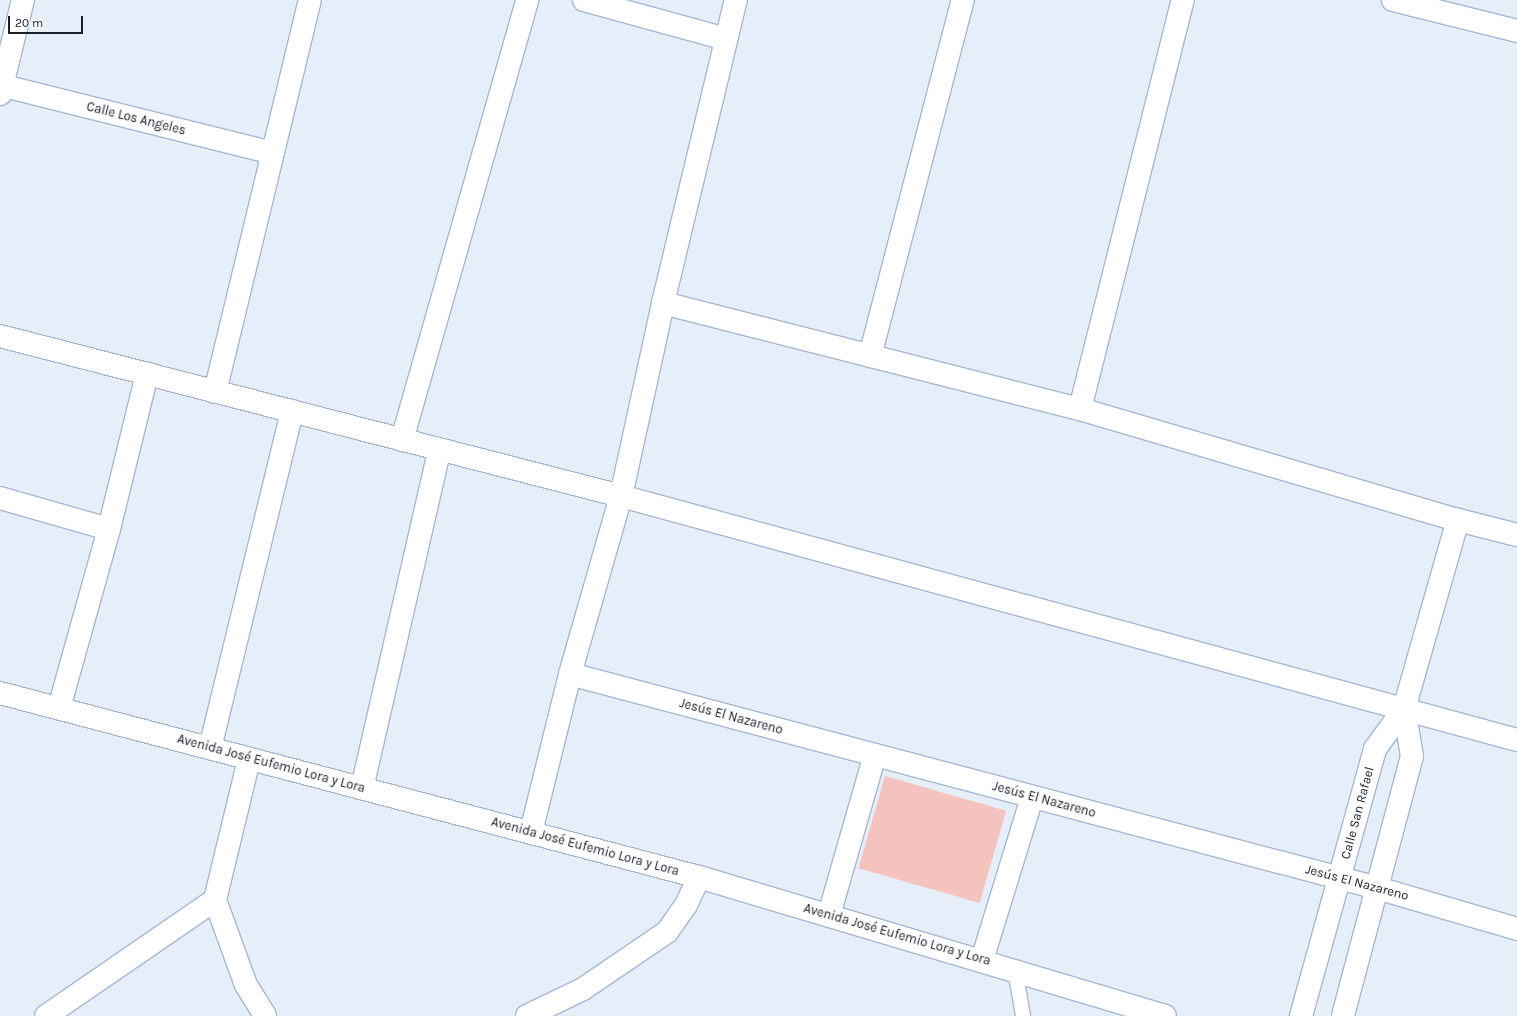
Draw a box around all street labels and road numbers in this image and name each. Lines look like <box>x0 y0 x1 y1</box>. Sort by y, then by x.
street label: Calle Los Angeles <box>85 99 187 139</box>
street label: Jesús El Nazareno <box>678 696 784 738</box>
street label: Avenida José Eufemio Lora y Lora <box>175 731 367 797</box>
street label: Calle San Rafael <box>1338 765 1378 861</box>
street label: Jesús El Nazareno <box>991 779 1097 821</box>
street label: Avenida José Eufemio Lora y Lora <box>489 814 681 880</box>
street label: Jesús El Nazareno <box>1304 862 1410 904</box>
street label: Avenida José Eufemio Lora y Lora <box>802 901 992 969</box>

